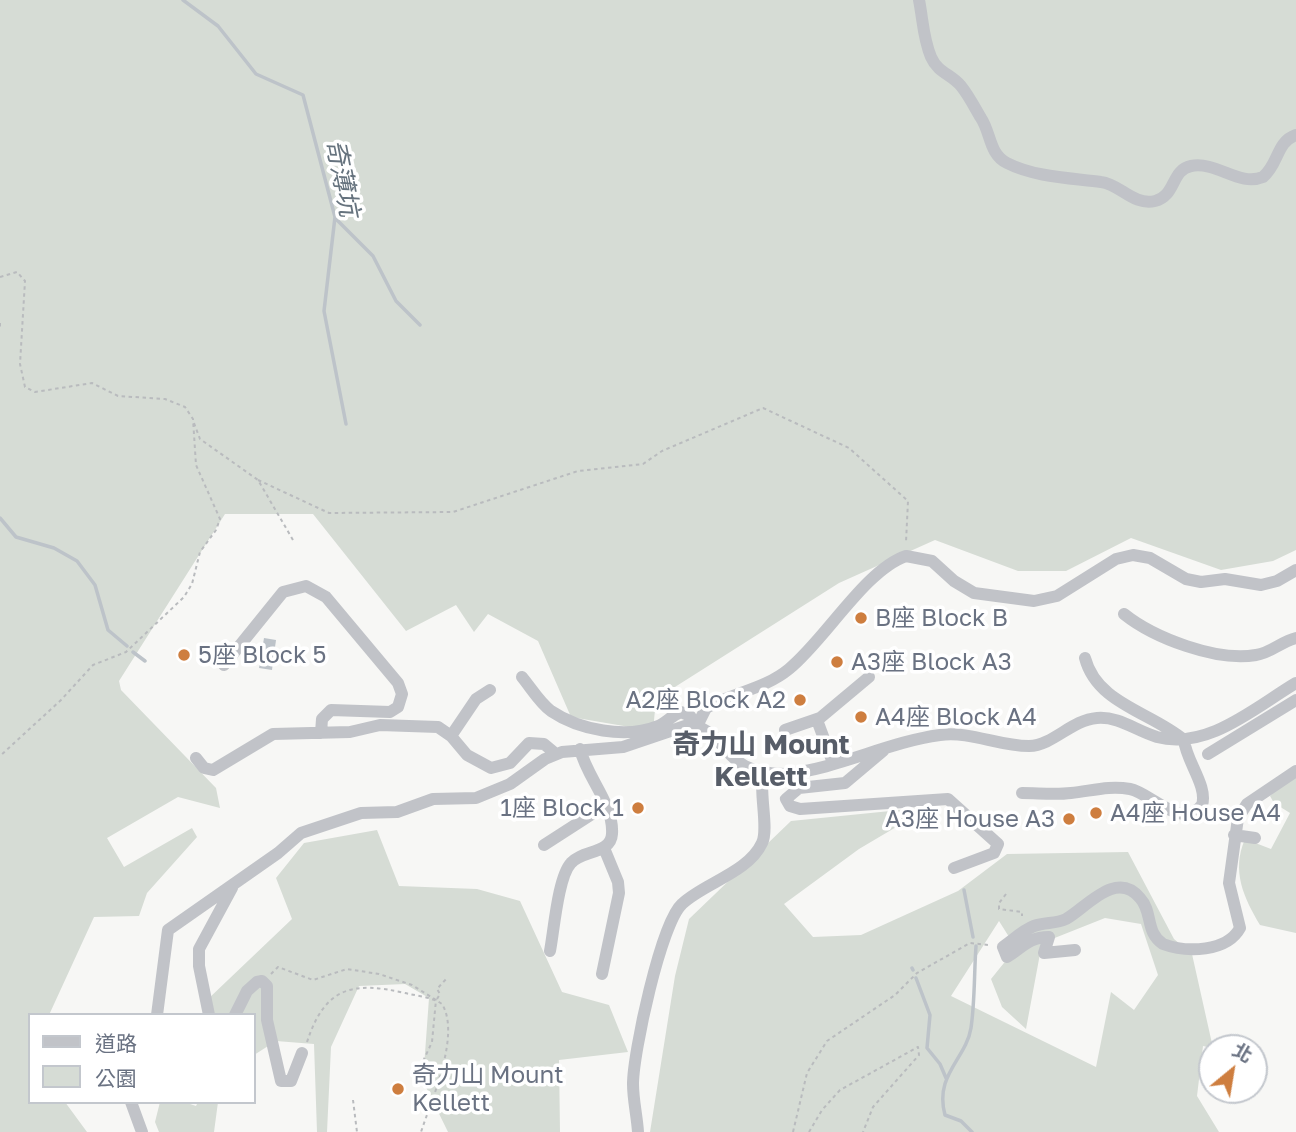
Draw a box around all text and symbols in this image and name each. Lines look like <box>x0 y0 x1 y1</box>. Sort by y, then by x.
water label: 奇薄坑 <box>319 137 365 219</box>
place label: B座 Block B <box>875 604 1008 632</box>
marker: B座 Block B <box>853 610 869 626</box>
place label: 5座 Block 5 <box>198 641 326 669</box>
marker: 5座 Block 5 <box>176 647 192 663</box>
place label: A3座 Block A3 <box>851 648 1012 676</box>
marker: A3座 Block A3 <box>829 654 845 670</box>
place label: A2座 Block A2 <box>625 686 786 714</box>
marker: A2座 Block A2 <box>792 692 808 708</box>
place label: A4座 Block A4 <box>875 703 1037 731</box>
marker: A4座 Block A4 <box>853 709 869 725</box>
district label: 奇力山 Mount Kellett <box>672 728 850 794</box>
place label: 1座 Block 1 <box>500 794 624 822</box>
place label: A4座 House A4 <box>1110 799 1281 827</box>
marker: 1座 Block 1 <box>630 800 646 816</box>
place label: A3座 House A3 <box>885 805 1055 833</box>
marker: A4座 House A4 <box>1088 805 1104 821</box>
marker: A3座 House A3 <box>1061 811 1077 827</box>
legend <box>28 1013 256 1104</box>
text: 道路 <box>95 1030 137 1056</box>
north arrow <box>1198 1034 1268 1104</box>
text: 北 <box>1229 1037 1257 1067</box>
place label: 奇力山 Mount Kellett <box>412 1061 564 1117</box>
text: 公園 <box>95 1065 137 1091</box>
marker: 奇力山 Mount Kellett <box>390 1081 406 1097</box>

